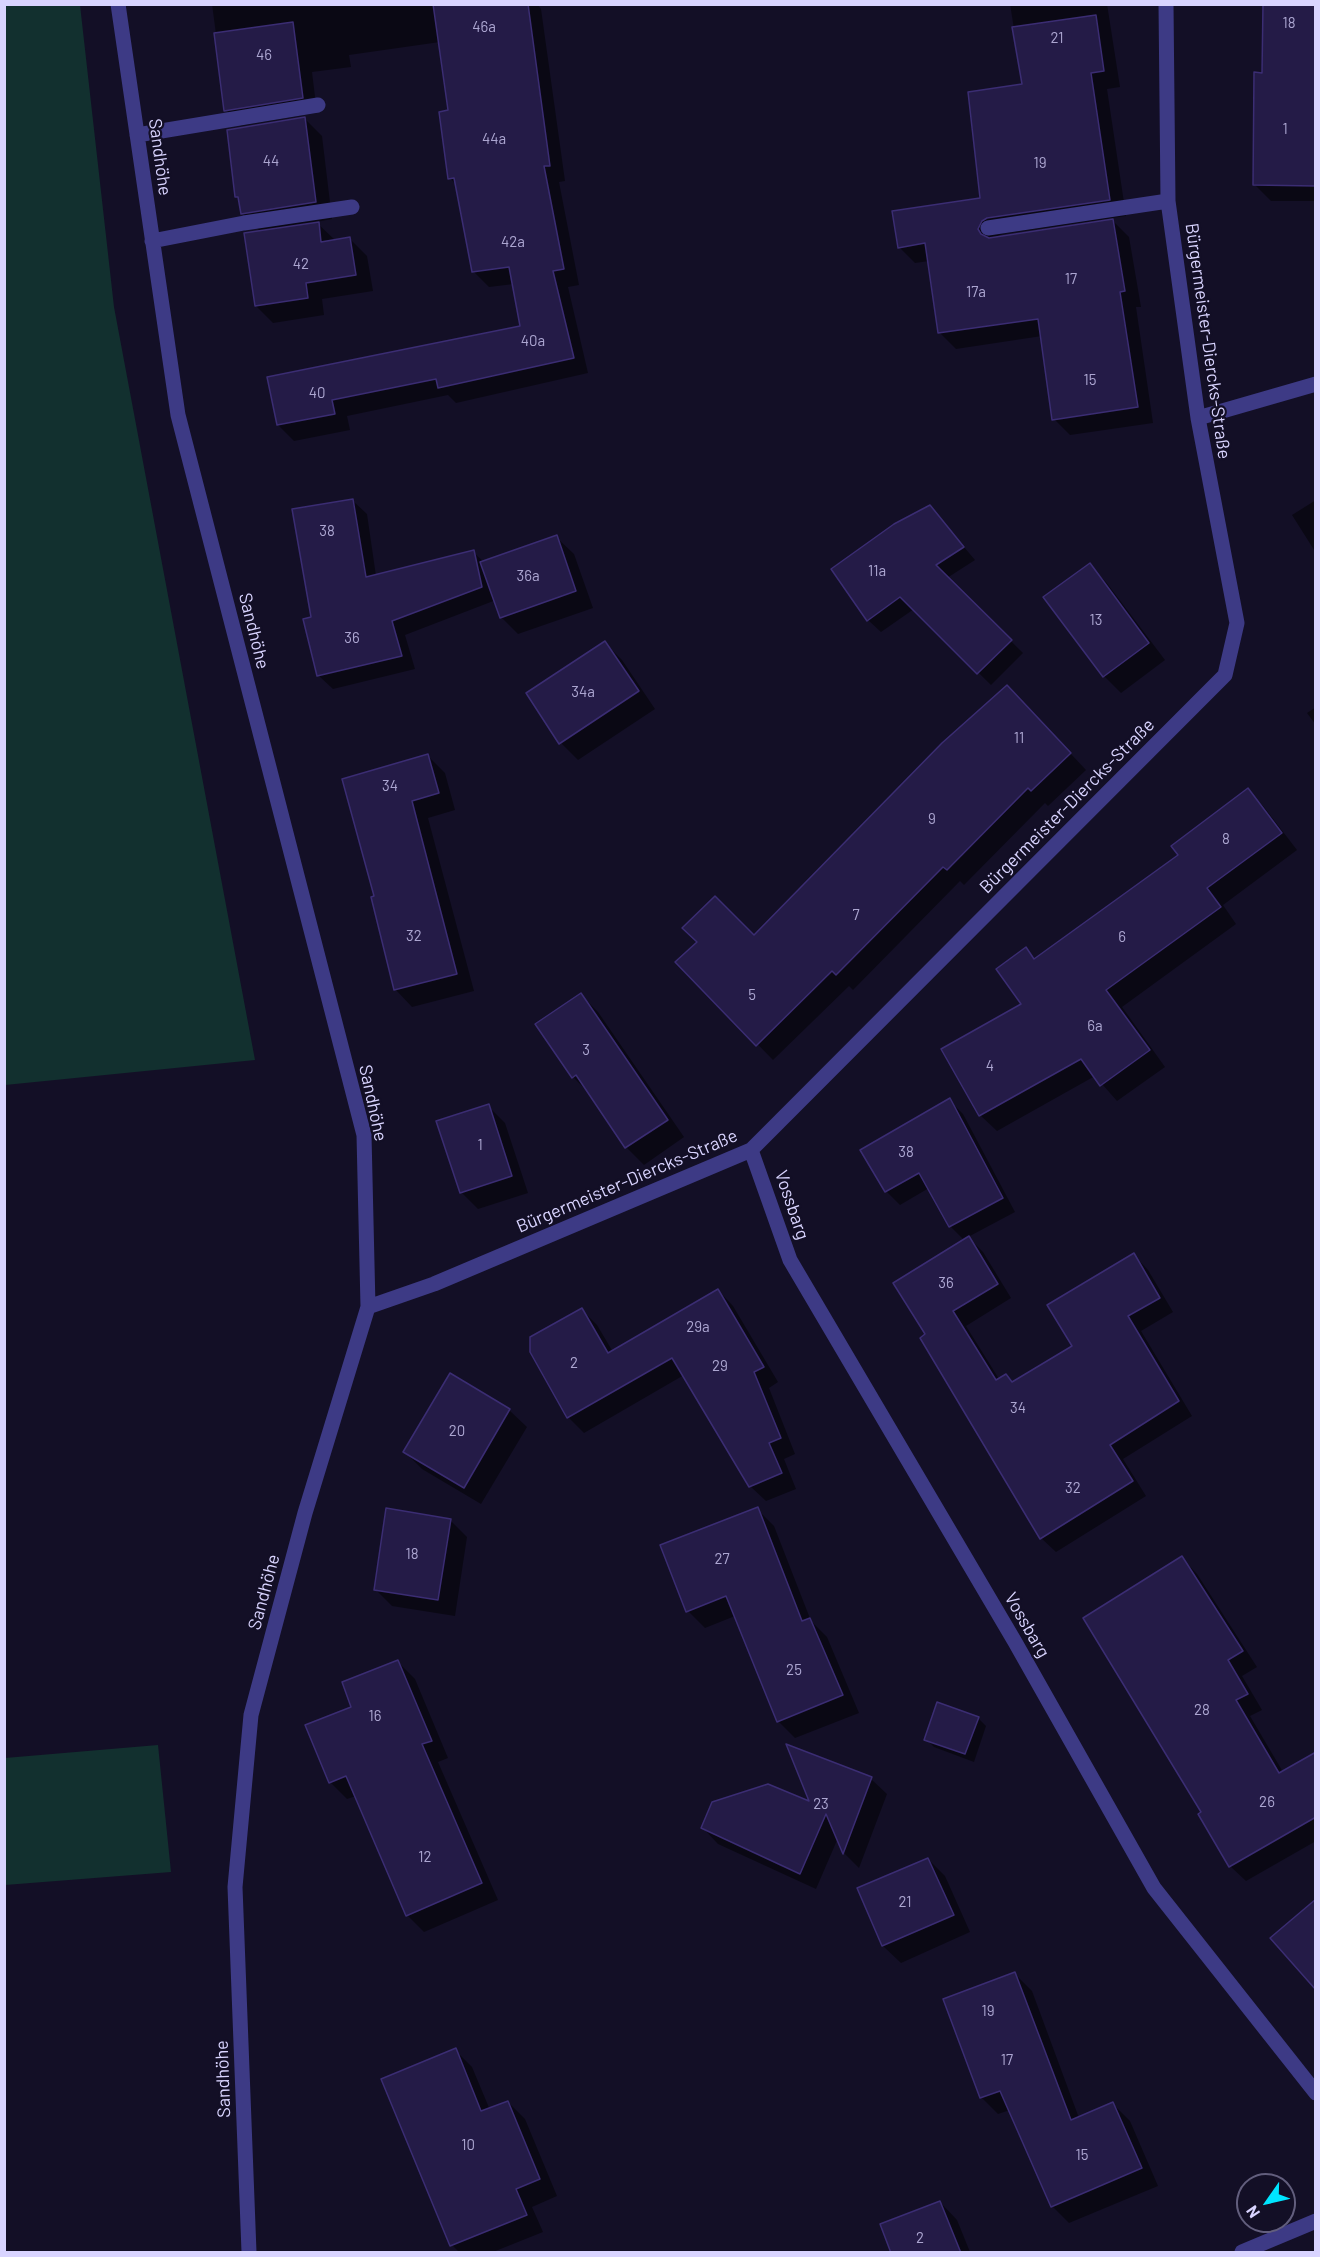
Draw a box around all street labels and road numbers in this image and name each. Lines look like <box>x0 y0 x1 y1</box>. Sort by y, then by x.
street label: Sandhöhe <box>144 117 176 197</box>
street label: Bürgermeister-Diercks-Straße <box>1181 222 1235 460</box>
street label: Sandhöhe <box>234 591 274 671</box>
street label: Bürgermeister-Diercks-Straße <box>975 714 1159 898</box>
street label: Sandhöhe <box>354 1063 392 1143</box>
street label: Bürgermeister-Diercks-Straße <box>513 1125 741 1237</box>
street label: Vossbarg <box>770 1168 814 1242</box>
street label: Sandhöhe <box>244 1552 284 1632</box>
street label: Vossbarg <box>1000 1589 1054 1661</box>
street label: Sandhöhe <box>211 2040 235 2118</box>

